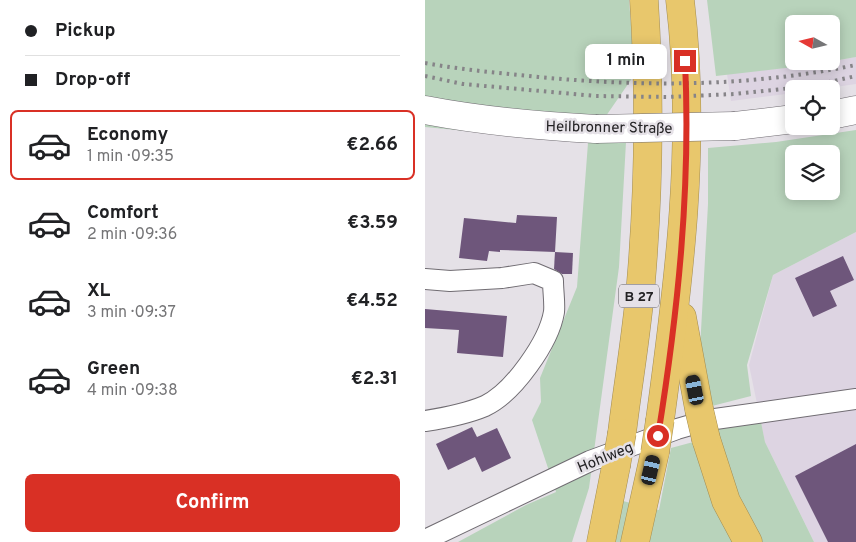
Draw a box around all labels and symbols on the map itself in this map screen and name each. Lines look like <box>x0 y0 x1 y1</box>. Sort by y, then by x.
north arrow <box>785 15 840 70</box>
callout: 1 min <box>585 44 667 78</box>
route end <box>674 50 696 72</box>
street label: Heilbronner Straße <box>545 118 673 139</box>
road number: B 27 <box>619 284 659 308</box>
car <box>684 374 705 406</box>
route start <box>647 425 669 447</box>
street label: Hohlweg <box>575 439 636 478</box>
car <box>640 454 661 486</box>

